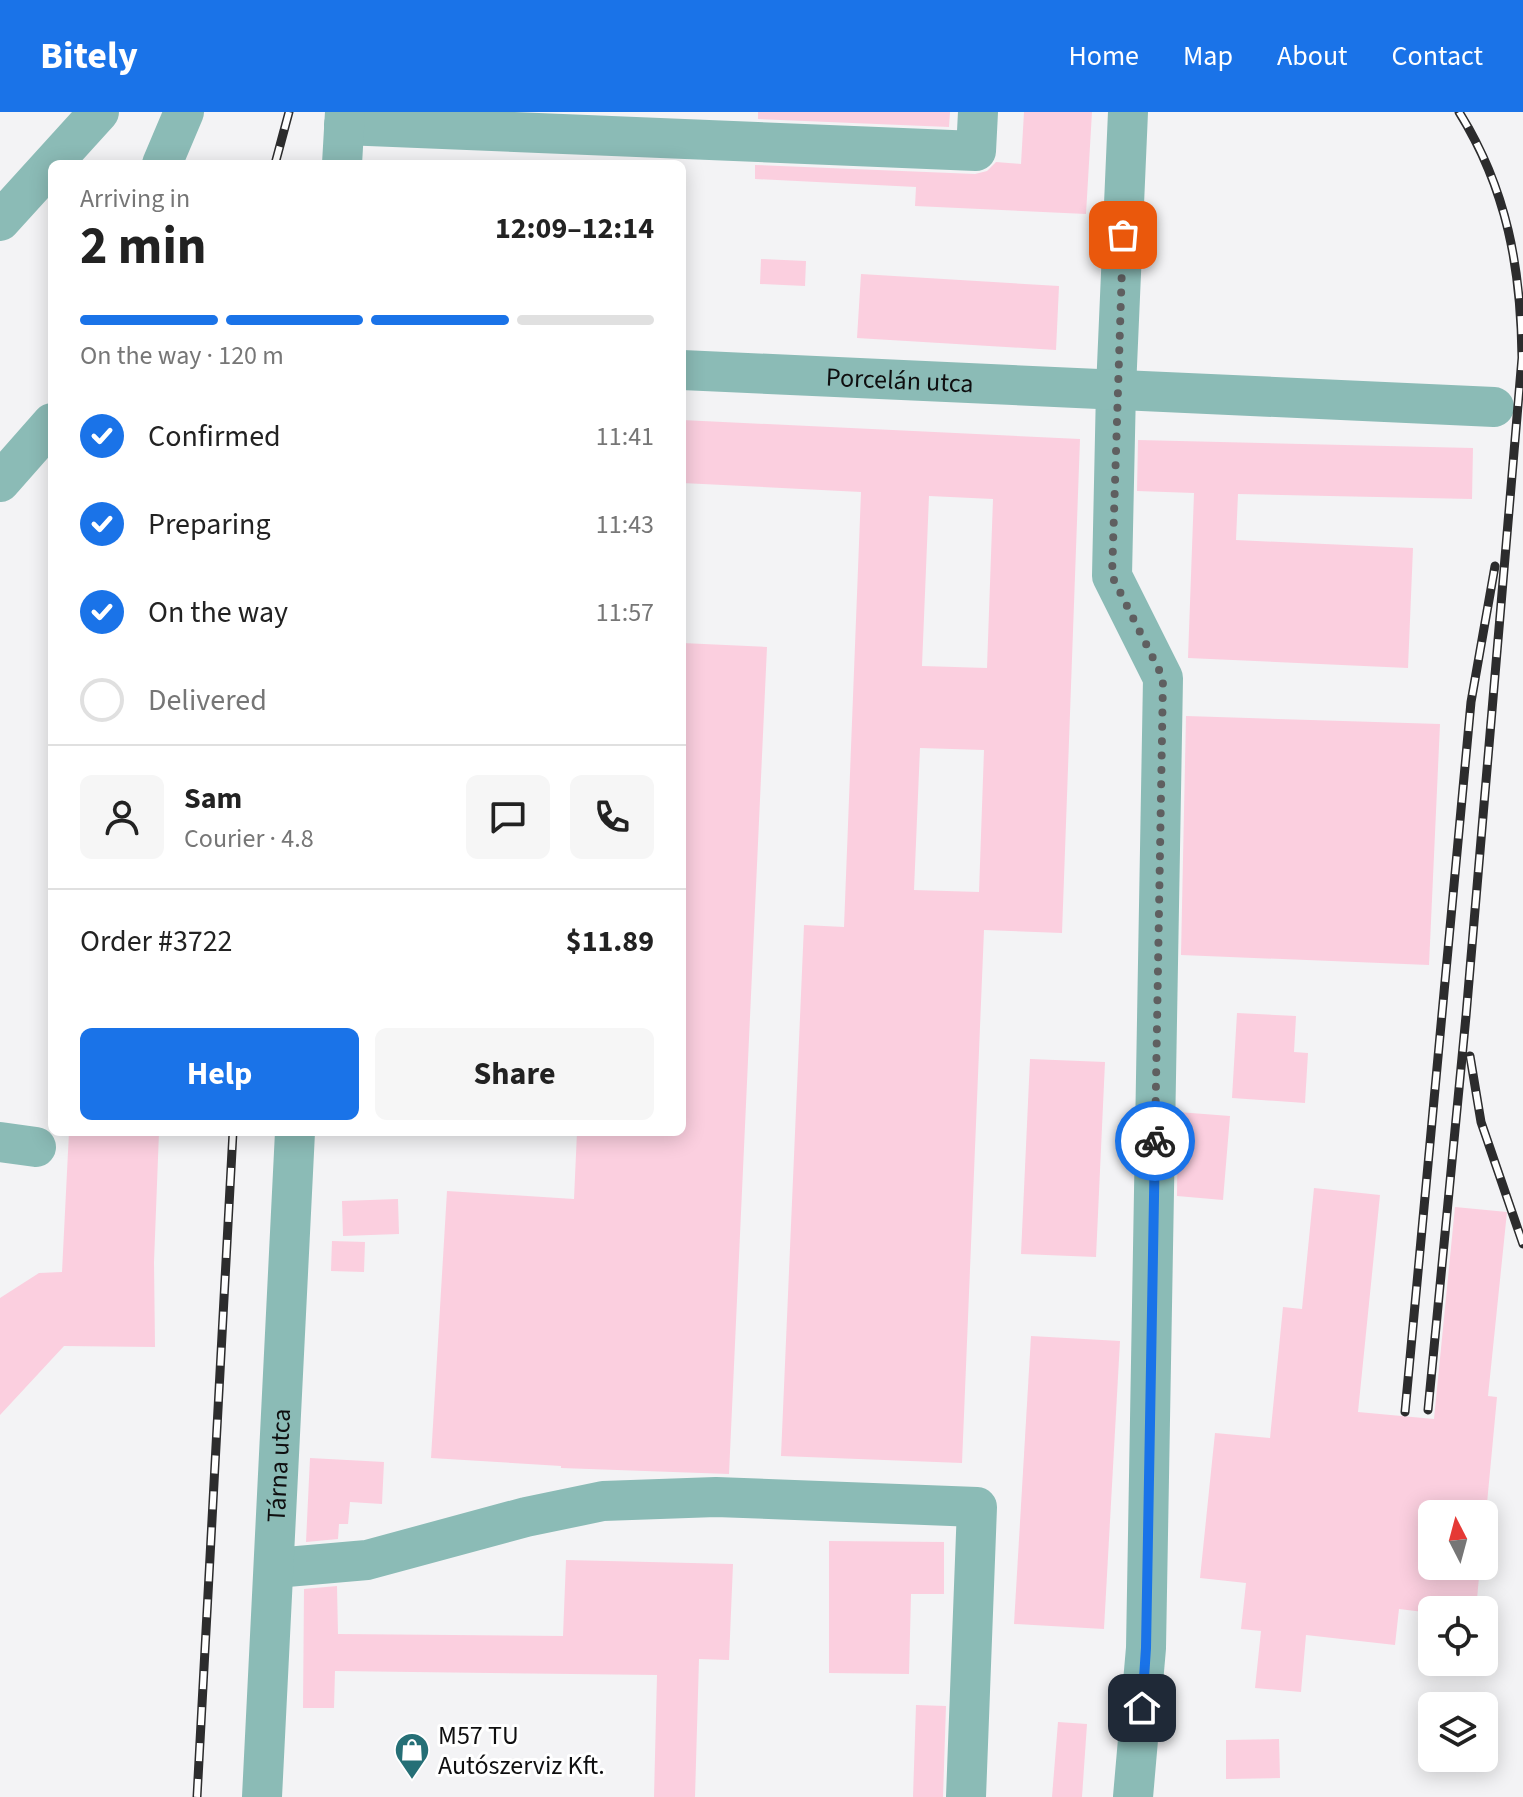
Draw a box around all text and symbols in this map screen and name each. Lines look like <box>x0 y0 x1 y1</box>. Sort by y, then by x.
text: Bitely <box>40 29 138 83</box>
text: Home <box>1068 36 1139 76</box>
text: Map <box>1183 36 1233 76</box>
text: About <box>1277 36 1348 76</box>
text: Contact <box>1392 36 1483 76</box>
text: Arriving in <box>80 180 190 217</box>
pin <box>1089 201 1157 269</box>
text: 12:09–12:14 <box>495 207 654 250</box>
text: 2 min <box>80 210 207 284</box>
icon: bag <box>1101 213 1145 257</box>
text: On the way · 120 m <box>80 337 284 374</box>
street label: Porcelán utca <box>825 358 974 402</box>
icon: check <box>80 414 124 458</box>
text: Confirmed <box>148 415 281 458</box>
text: 11:41 <box>596 418 654 455</box>
icon: check <box>80 502 124 546</box>
text: Preparing <box>148 503 271 546</box>
text: 11:43 <box>596 506 654 543</box>
icon: check <box>80 590 124 634</box>
text: On the way <box>148 591 288 634</box>
text: 11:57 <box>596 594 654 631</box>
text: Delivered <box>148 679 267 722</box>
button: person <box>80 775 164 859</box>
button: chat <box>466 775 550 859</box>
button: phone <box>570 775 654 859</box>
text: Sam <box>184 777 242 820</box>
text: Courier · 4.8 <box>184 820 314 857</box>
text: Order #3722 <box>80 920 233 963</box>
text: $11.89 <box>566 920 654 963</box>
button: Help <box>80 1028 359 1120</box>
button: Share <box>375 1028 654 1120</box>
courier <box>1115 1101 1195 1181</box>
icon: bike <box>1133 1119 1177 1163</box>
street label: Tárna utca <box>257 1408 300 1523</box>
north arrow <box>1418 1500 1498 1580</box>
map controls <box>1418 1500 1498 1772</box>
button: locate <box>1418 1596 1498 1676</box>
pin <box>1108 1674 1176 1742</box>
icon: home <box>1120 1686 1164 1730</box>
button: layers <box>1418 1692 1498 1772</box>
place label: M57 TU Autószerviz Kft. <box>438 1717 605 1784</box>
shop icon: M57 TU Autószerviz Kft. <box>393 1731 431 1781</box>

